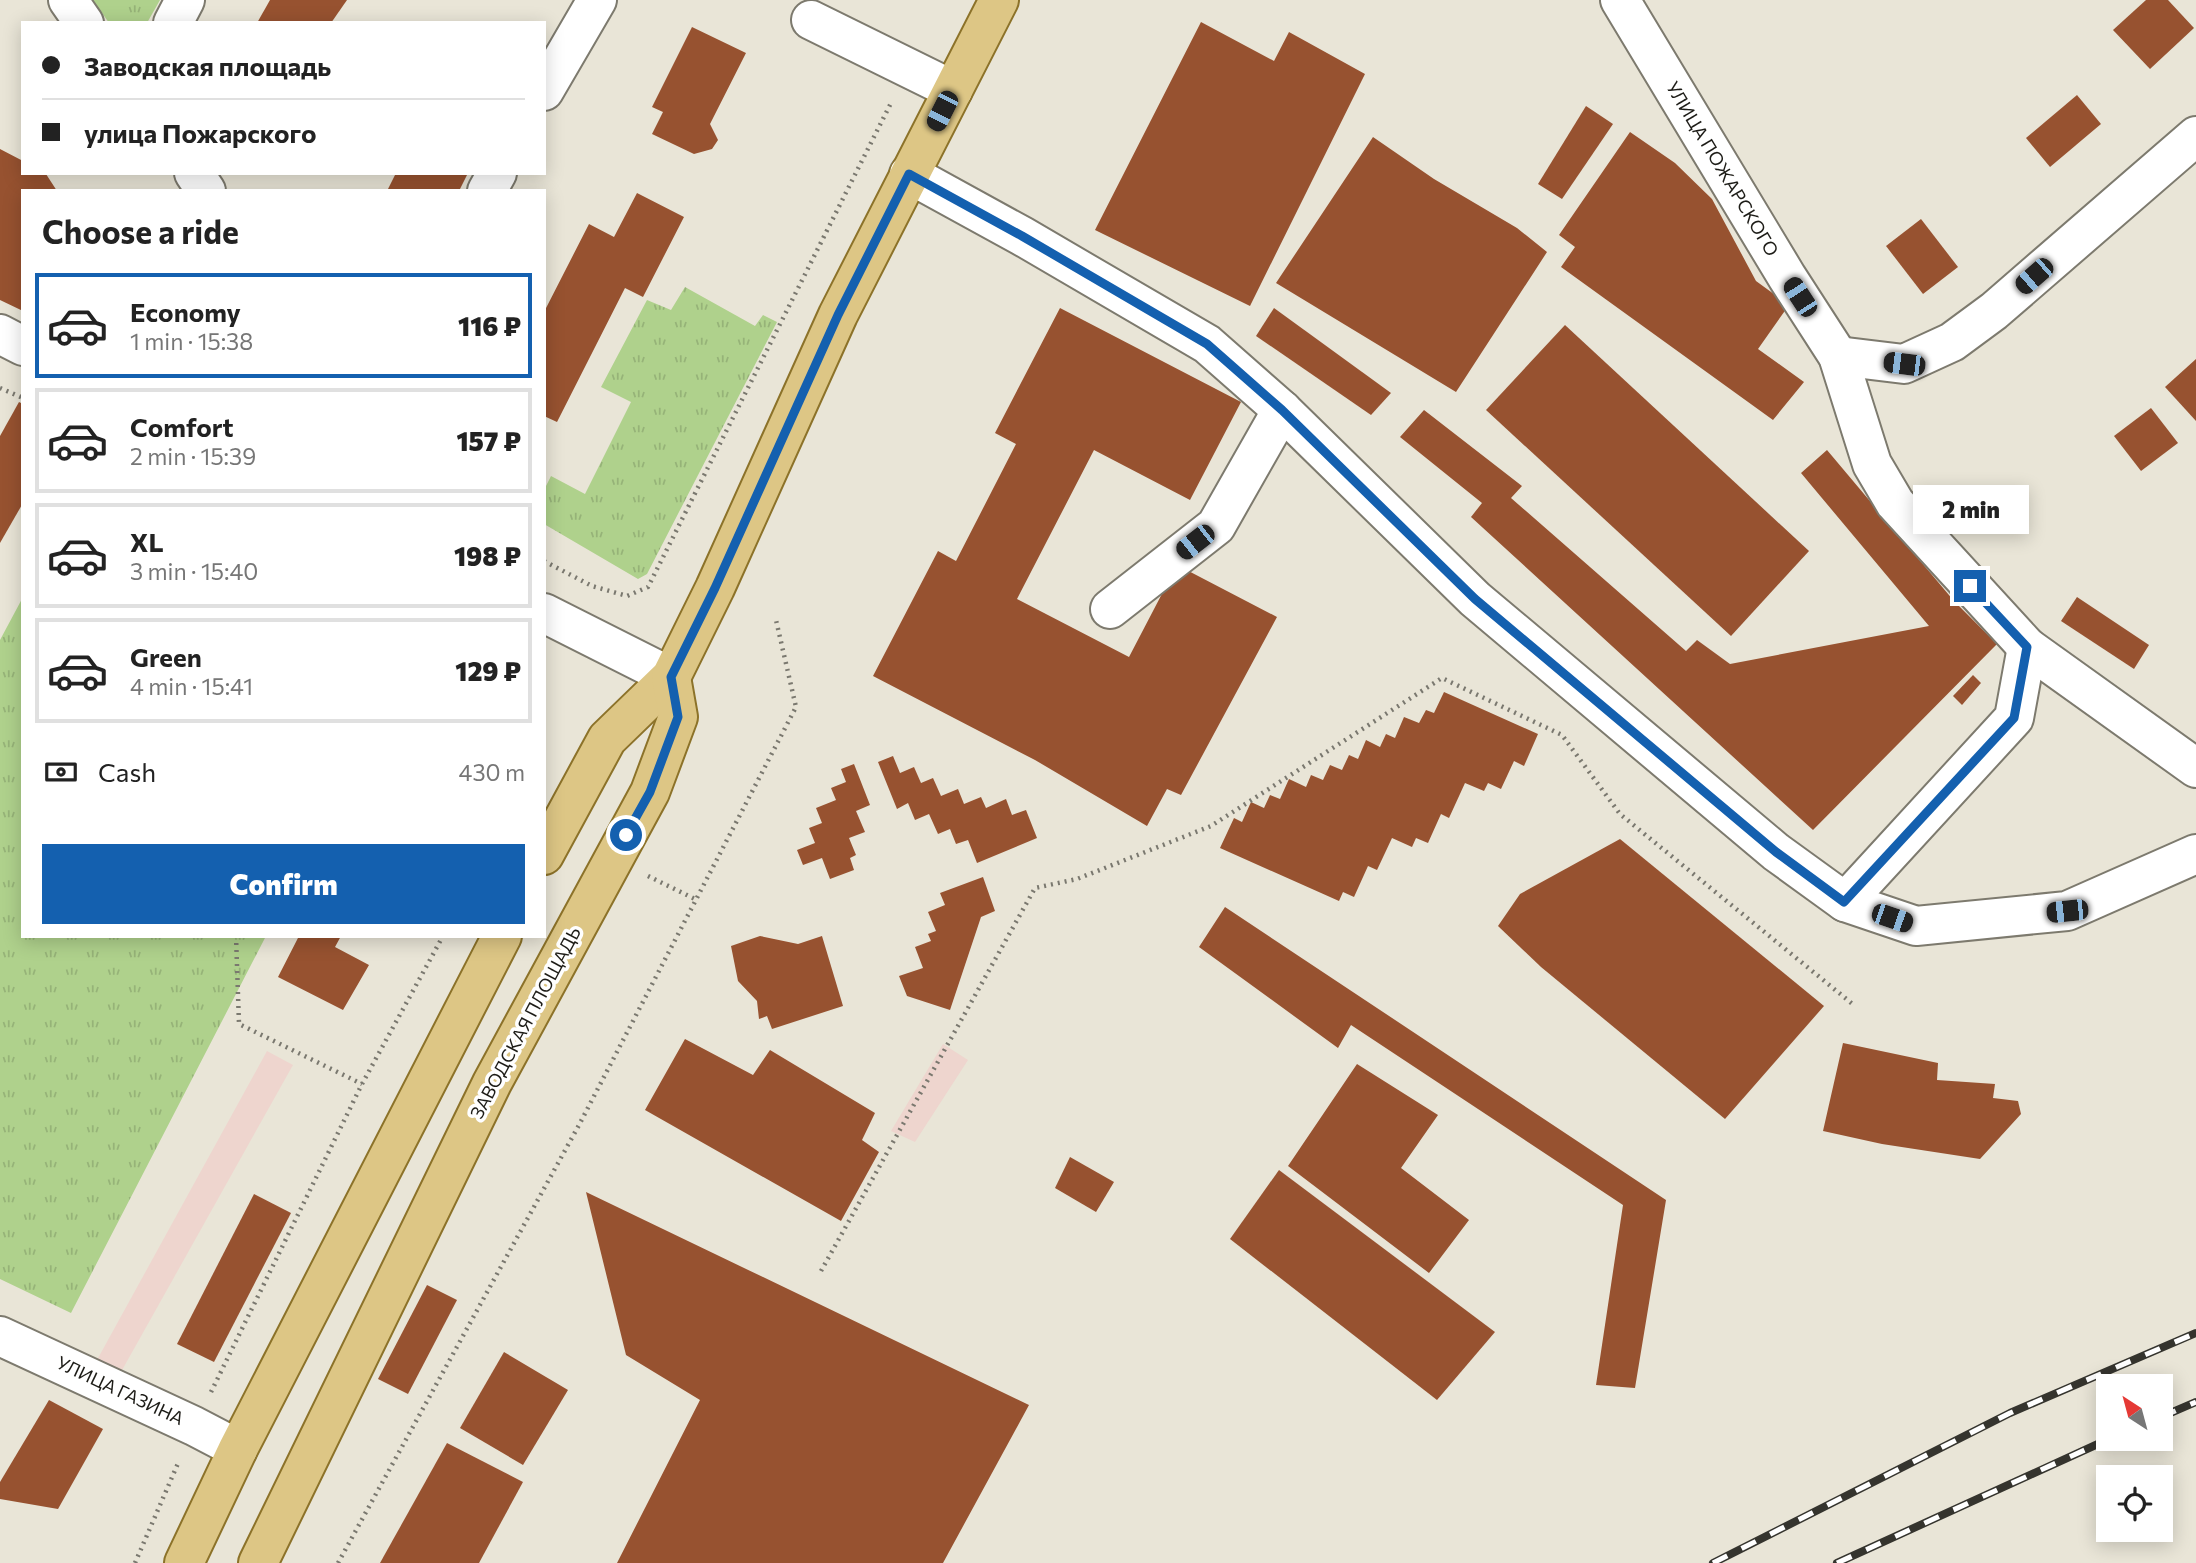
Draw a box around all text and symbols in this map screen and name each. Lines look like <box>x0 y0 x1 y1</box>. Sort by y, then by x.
text: Заводская площадь <box>84 50 331 81</box>
street label: УЛИЦА ПОЖАРСКОГО <box>1662 77 1784 260</box>
car <box>924 88 961 134</box>
text: улица Пожарского <box>84 117 316 148</box>
text: Choose a ride <box>42 211 239 251</box>
car <box>2012 254 2057 298</box>
car <box>1780 274 1821 320</box>
icon: car <box>46 294 109 357</box>
text: Economy <box>130 296 241 327</box>
text: 116 ₽ <box>458 310 521 341</box>
text: 1 min · 15:38 <box>130 327 253 355</box>
car <box>1882 351 1927 377</box>
icon: car <box>46 409 109 472</box>
text: Comfort <box>130 411 233 442</box>
text: 157 ₽ <box>456 425 521 456</box>
text: 2 min · 15:39 <box>130 442 256 470</box>
callout: 2 min <box>1912 484 2028 534</box>
text: 2 min <box>1942 495 2000 523</box>
car <box>1172 521 1219 563</box>
icon: car <box>46 524 109 587</box>
text: XL <box>130 526 164 557</box>
text: 198 ₽ <box>454 540 521 571</box>
text: 3 min · 15:40 <box>130 557 258 585</box>
route end <box>1954 570 1986 602</box>
icon: car <box>46 639 109 702</box>
text: Green <box>130 641 202 672</box>
text: 129 ₽ <box>455 655 521 686</box>
text: 4 min · 15:41 <box>130 672 253 700</box>
icon: cash <box>42 753 80 791</box>
text: Cash <box>98 756 156 787</box>
text: 430 m <box>459 758 525 786</box>
route start <box>610 819 642 851</box>
button: Confirm <box>42 844 525 924</box>
car <box>2046 898 2089 924</box>
car <box>1869 901 1916 935</box>
street label: ЗАВОДСКАЯ ПЛОЩАДЬ <box>465 923 585 1122</box>
street label: УЛИЦА ГАЗИНА <box>53 1351 188 1429</box>
north arrow <box>2096 1374 2174 1451</box>
map controls <box>2096 1374 2173 1542</box>
button: locate <box>2096 1465 2173 1542</box>

